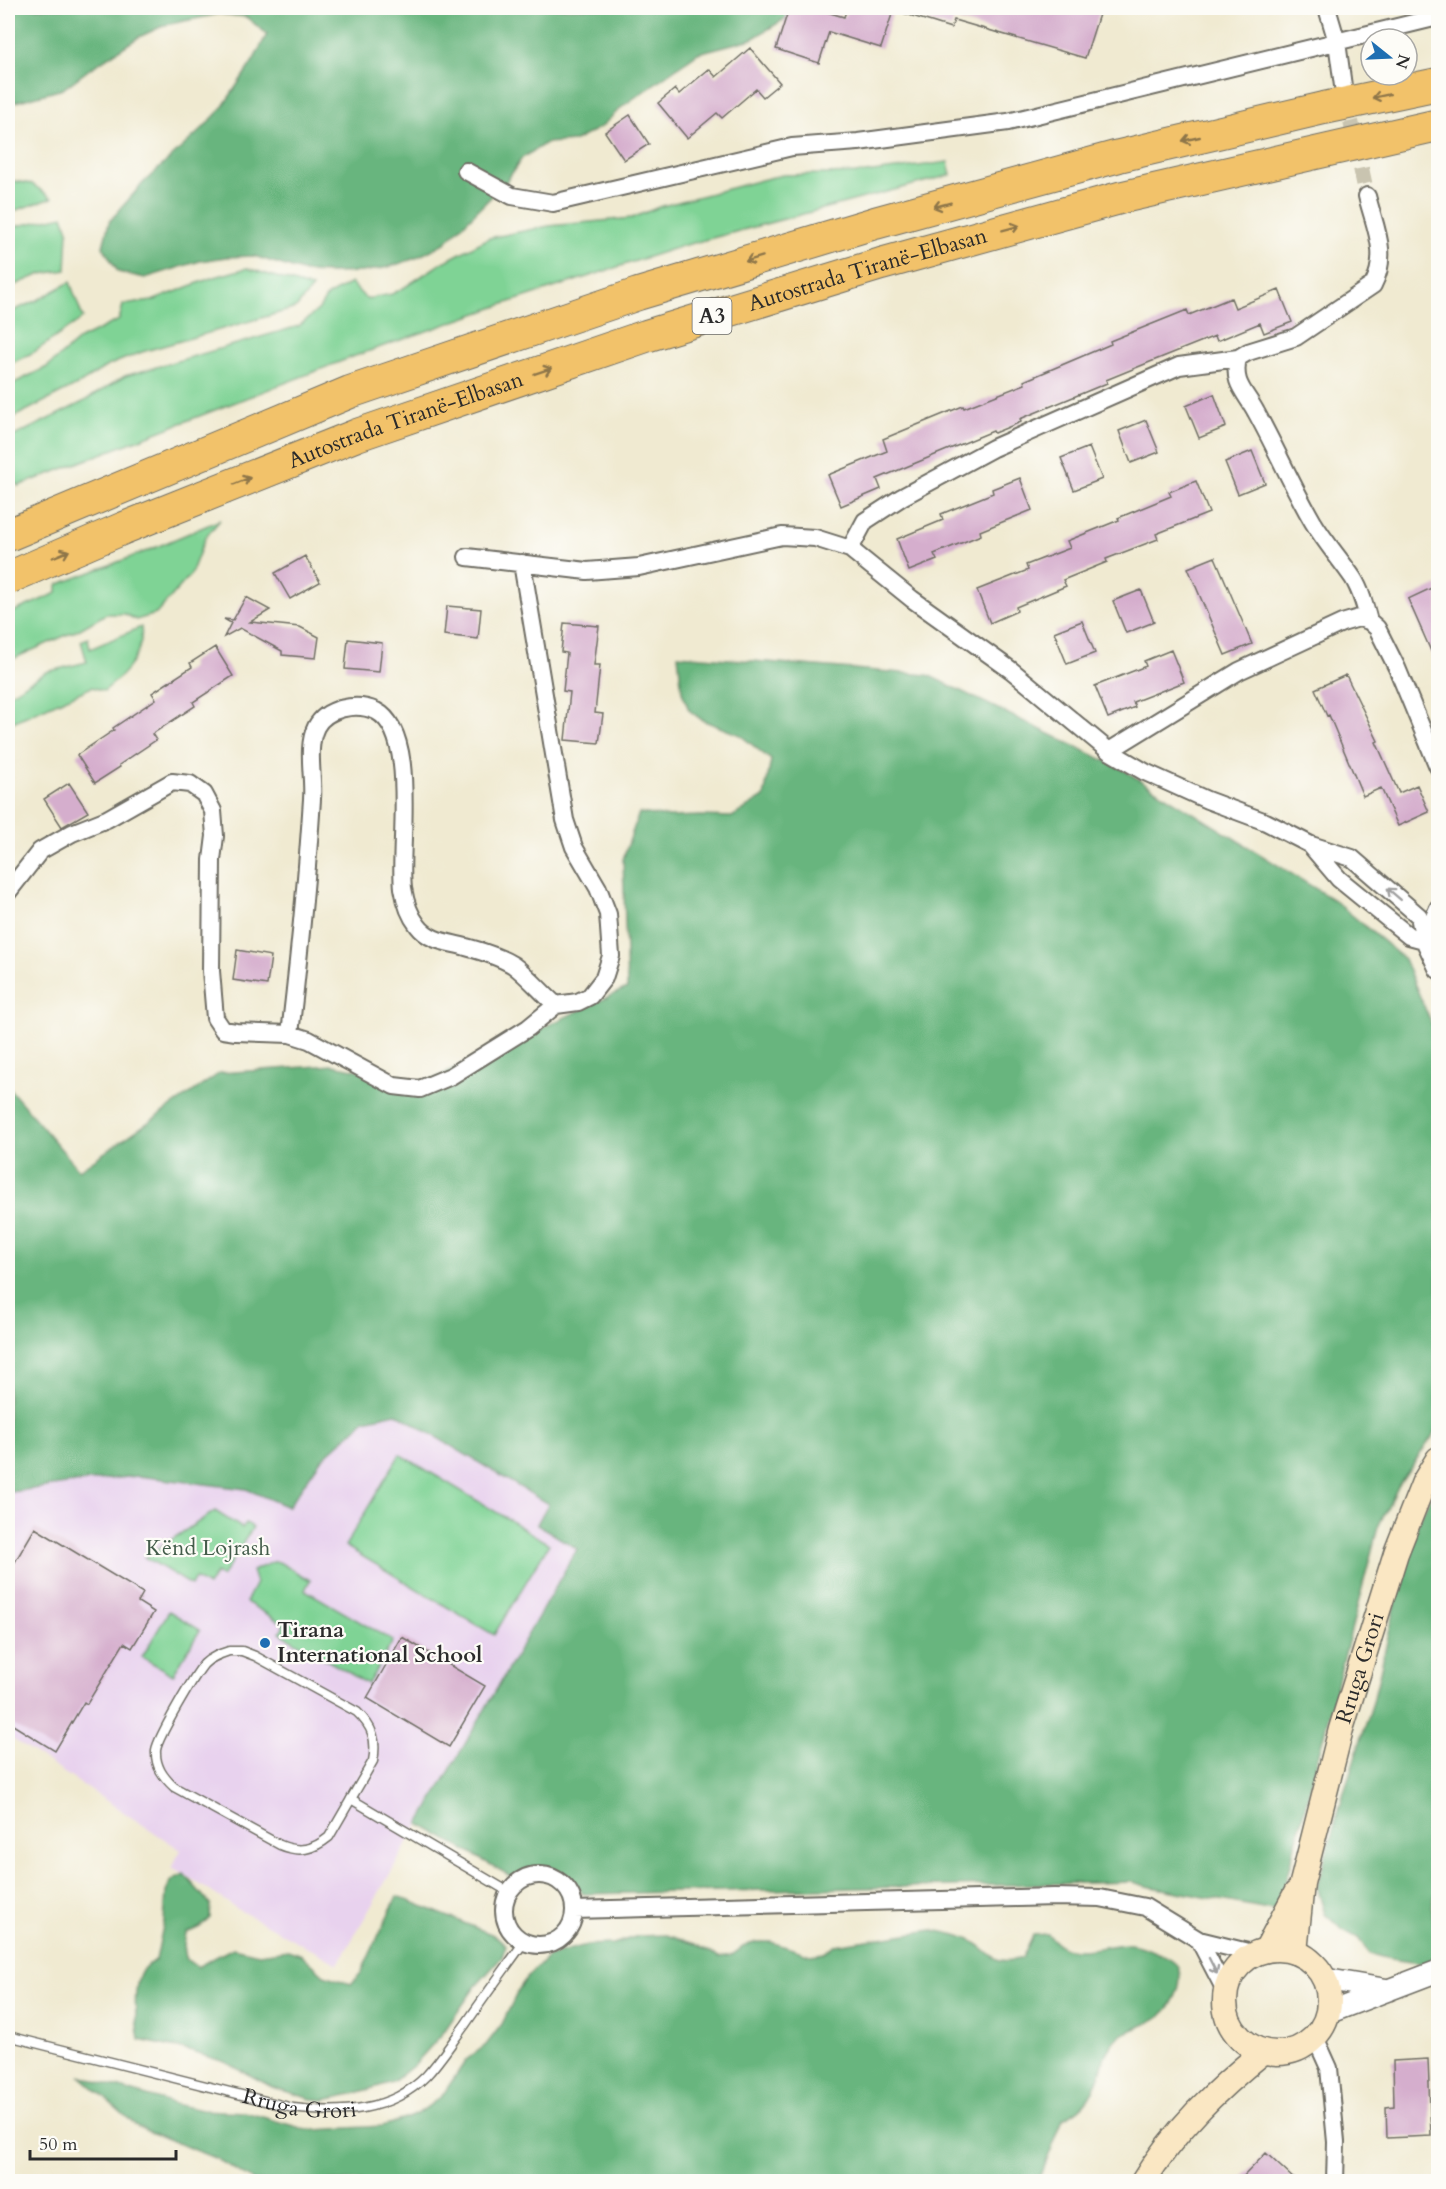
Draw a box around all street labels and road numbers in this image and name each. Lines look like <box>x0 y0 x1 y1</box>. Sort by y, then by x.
street label: Autostrada Tiranë-Elbasan <box>744 220 991 319</box>
road number: A3 <box>692 298 732 334</box>
street label: Autostrada Tiranë-Elbasan <box>284 364 528 476</box>
street label: Rruga Grori <box>1329 1609 1391 1727</box>
street label: Rruga Grori <box>240 2081 358 2126</box>

